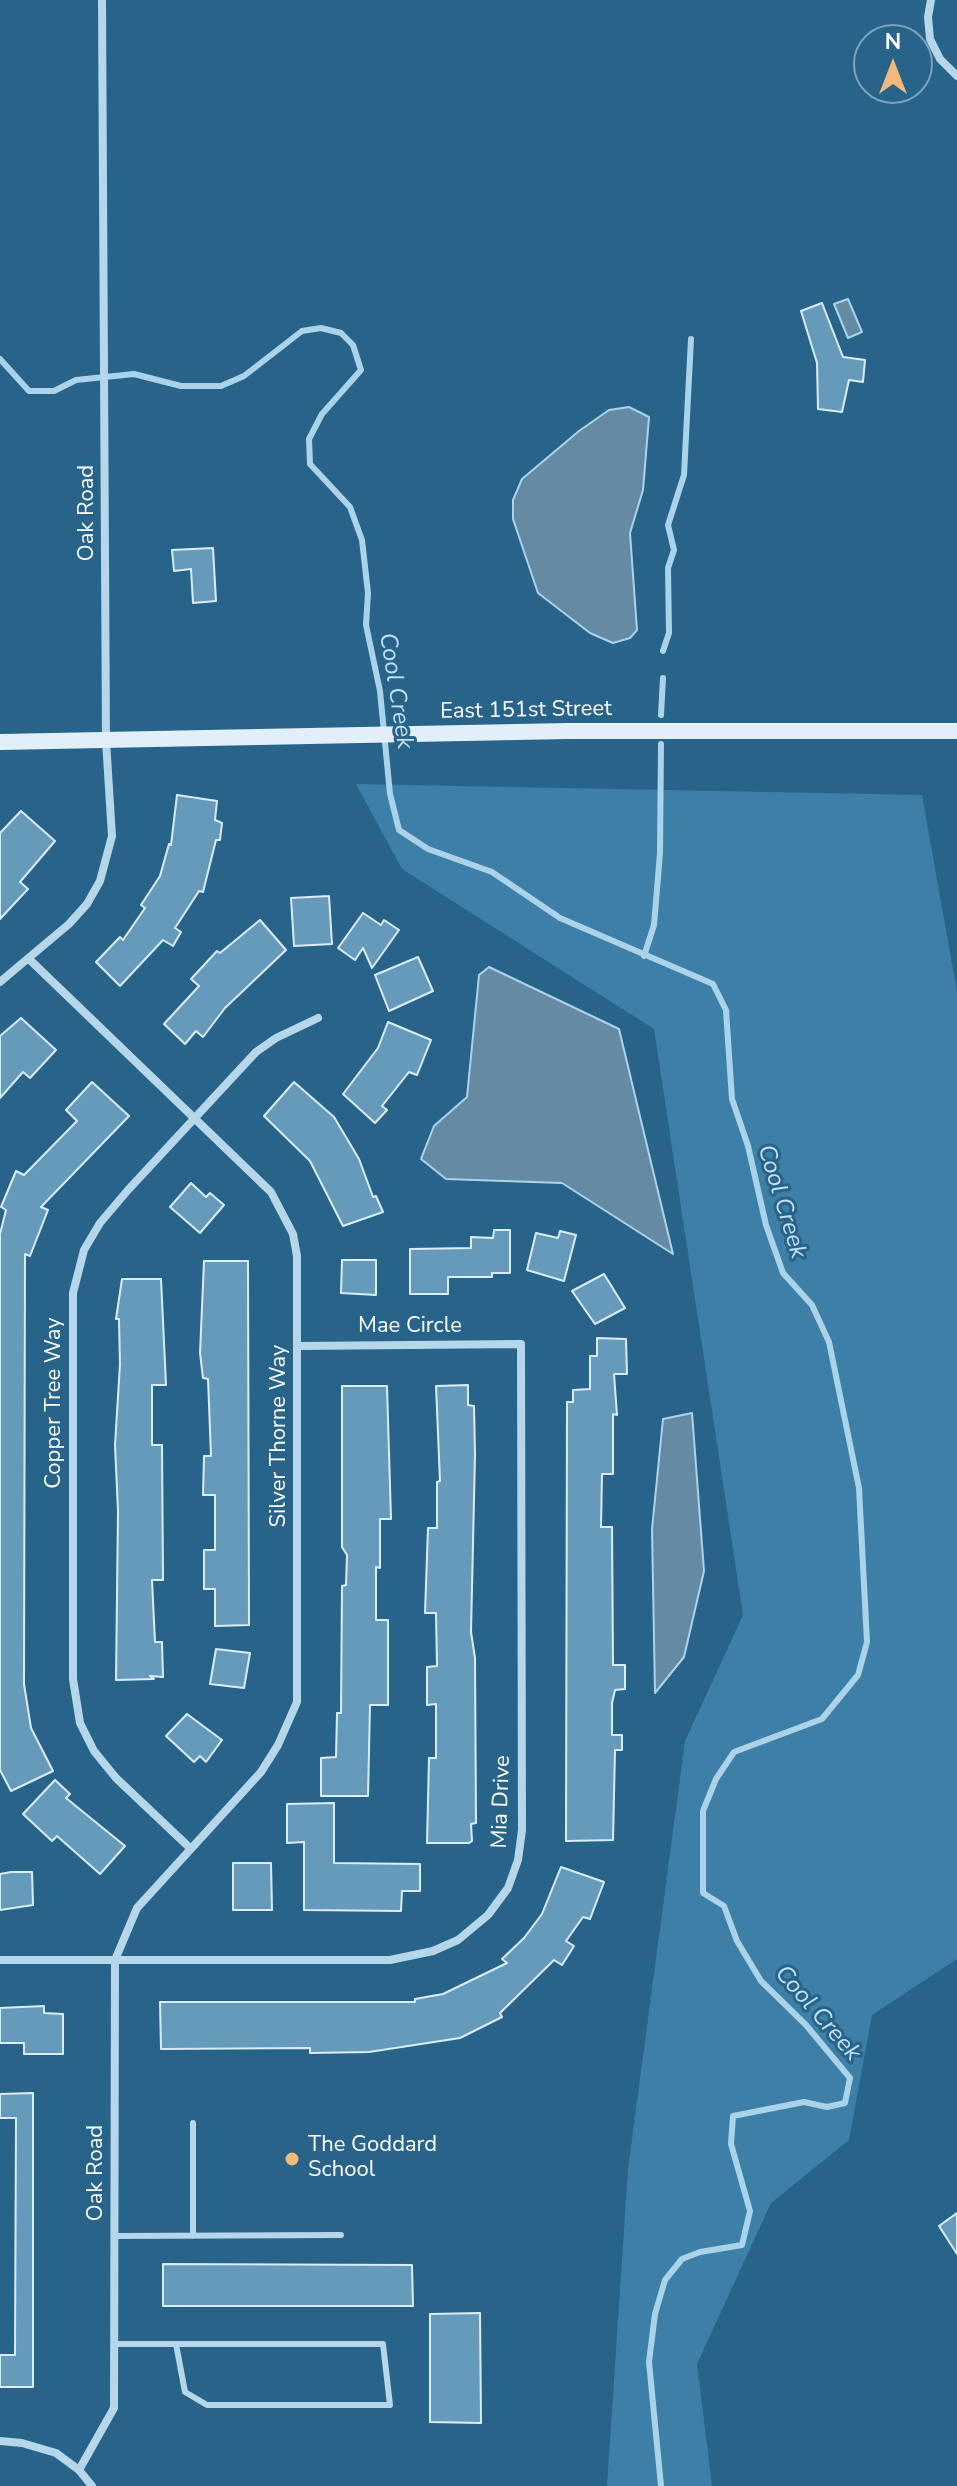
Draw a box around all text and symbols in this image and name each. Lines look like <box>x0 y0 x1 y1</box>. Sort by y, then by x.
north arrow <box>853 24 933 104</box>
text: N <box>885 27 901 57</box>
street label: Oak Road <box>75 465 101 561</box>
water label: Cool Creek <box>372 631 418 751</box>
street label: East 151st Street <box>440 696 612 726</box>
water label: Cool Creek <box>750 1142 812 1262</box>
street label: Mae Circle <box>358 1314 462 1340</box>
street label: Copper Tree Way <box>42 1317 68 1489</box>
street label: Silver Thorne Way <box>267 1345 293 1527</box>
street label: Mia Drive <box>487 1755 517 1849</box>
water label: Cool Creek <box>768 1960 866 2068</box>
street label: Oak Road <box>84 2125 110 2221</box>
place label: The Goddard School <box>308 2133 437 2184</box>
marker: The Goddard School <box>283 2150 301 2168</box>

